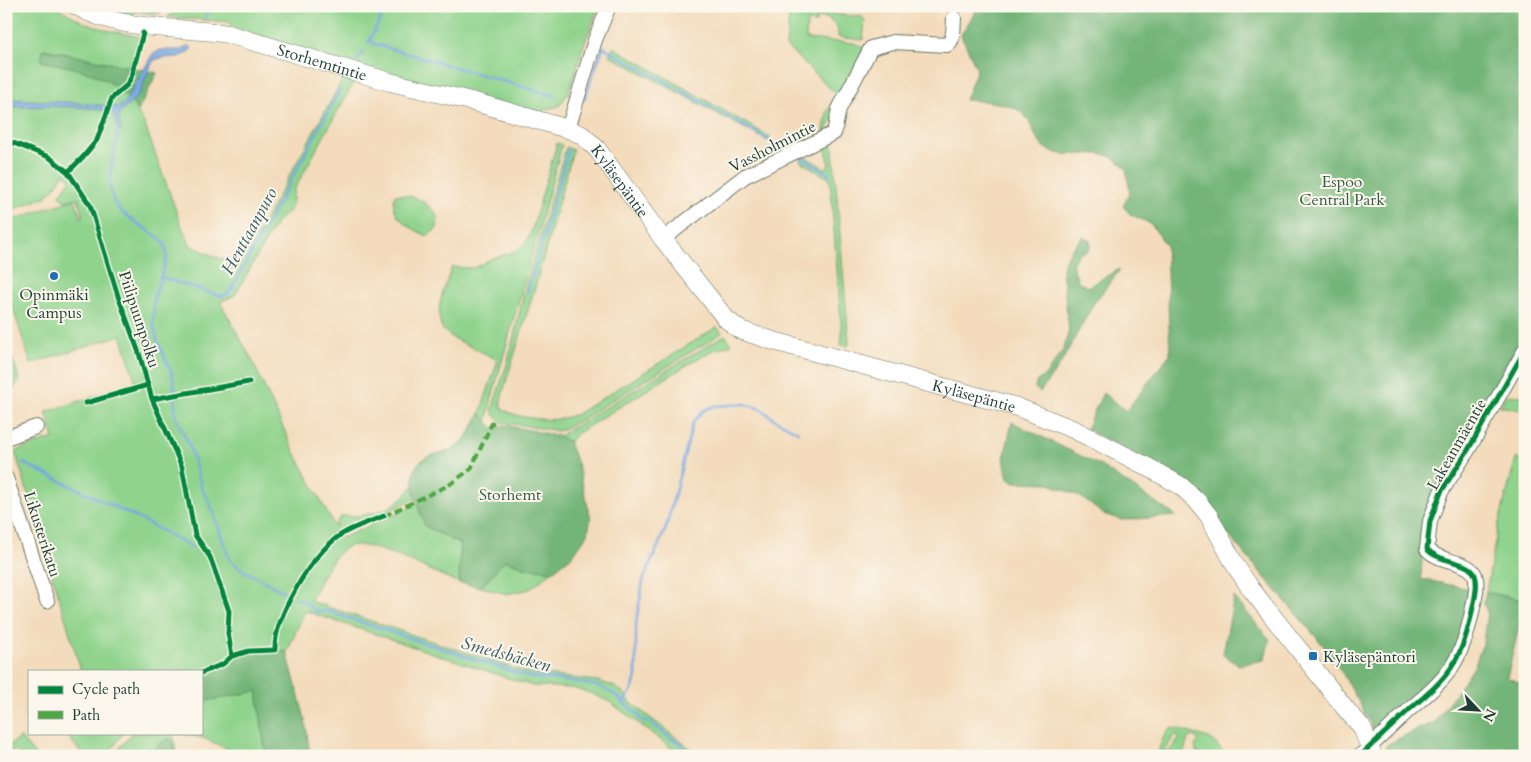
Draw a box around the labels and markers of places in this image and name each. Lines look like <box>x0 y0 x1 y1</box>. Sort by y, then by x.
marker: Opinmäki Campus <box>48 270 60 282</box>
place label: Opinmäki Campus <box>19 284 89 324</box>
place label: Kyläsepäntori <box>1323 646 1416 668</box>
marker: Kyläsepäntori <box>1307 650 1319 662</box>

